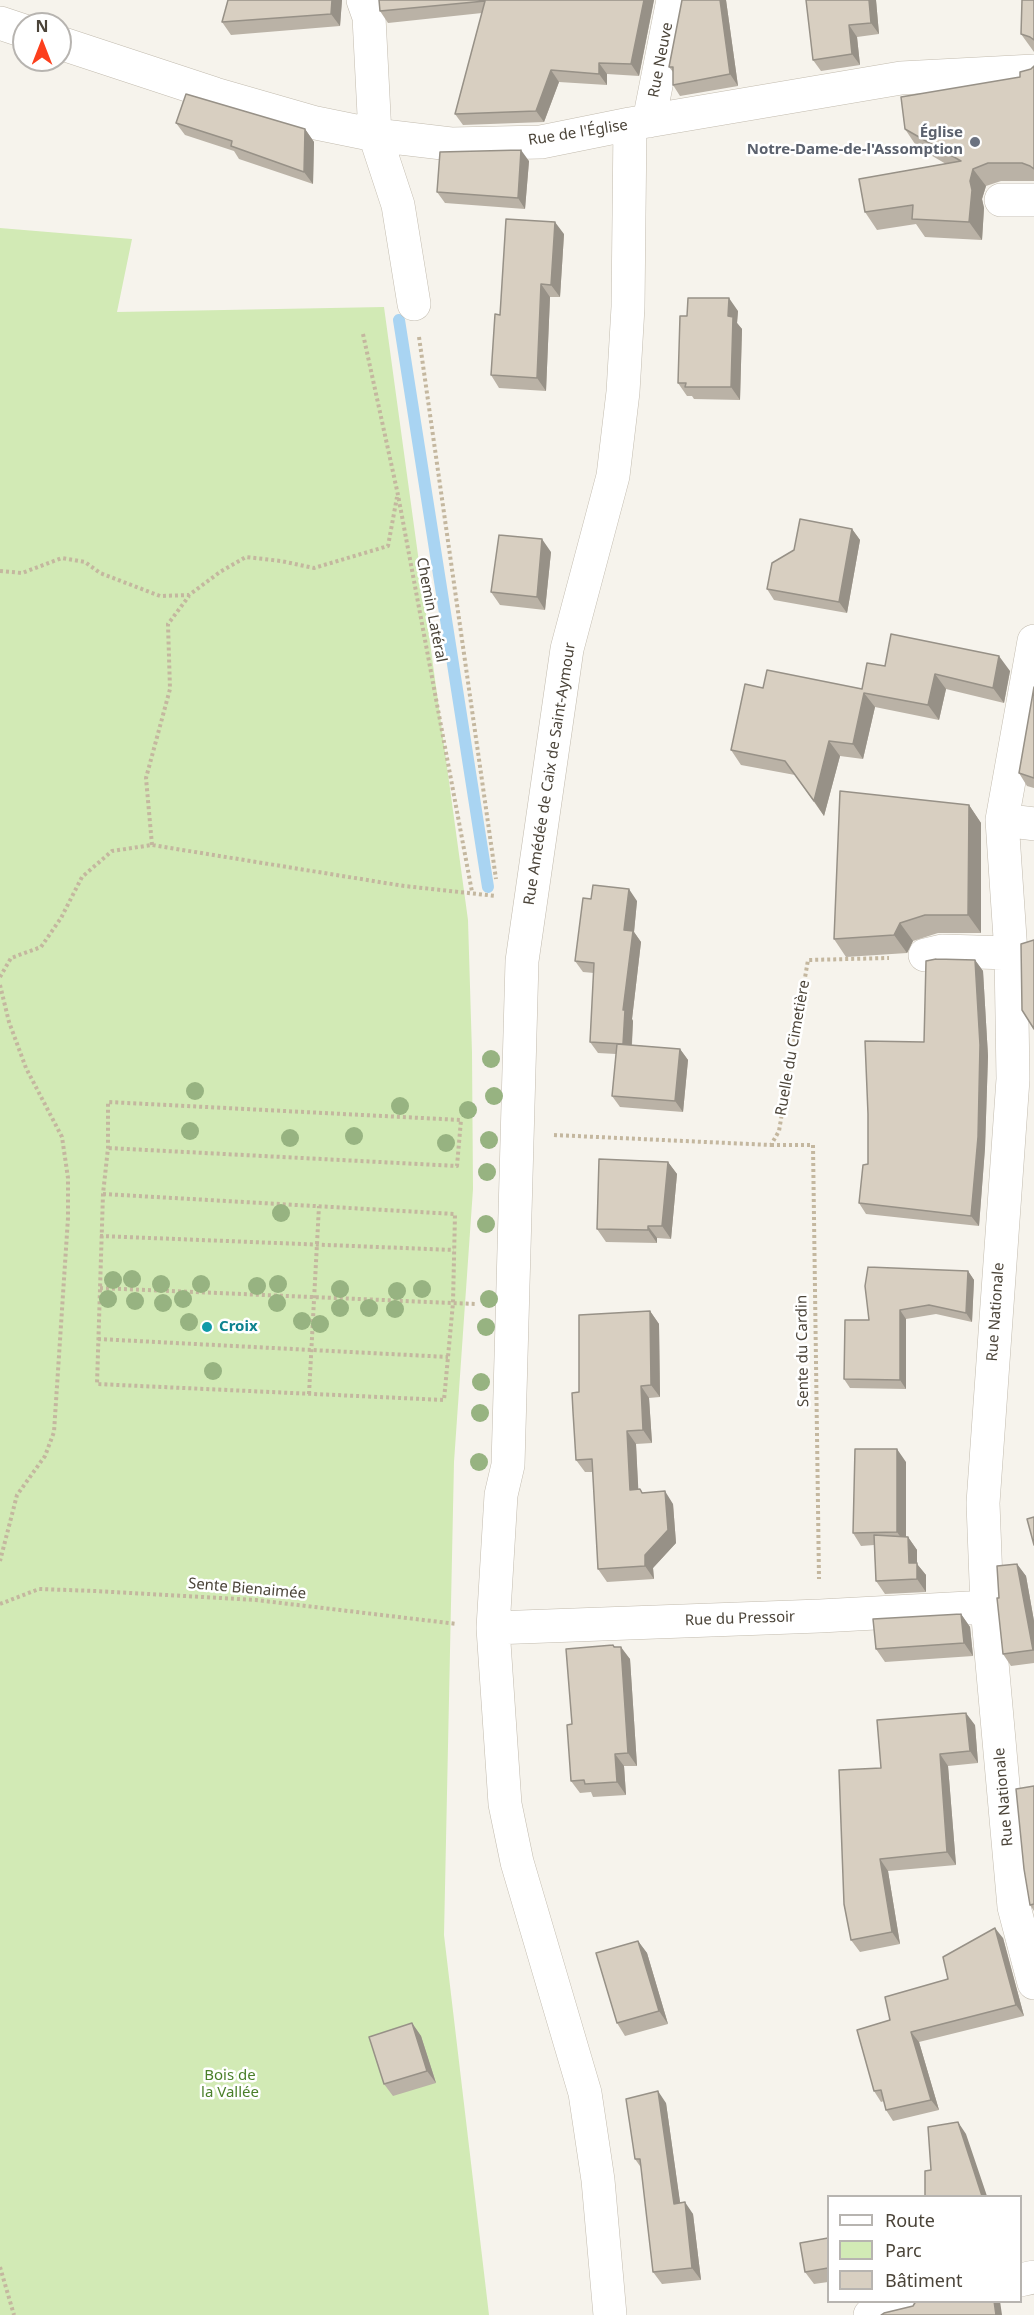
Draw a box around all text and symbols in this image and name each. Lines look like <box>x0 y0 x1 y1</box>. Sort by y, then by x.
north arrow <box>12 12 72 72</box>
text: N <box>35 15 49 37</box>
street label: Rue Neuve <box>645 21 677 99</box>
street label: Rue de l'Église <box>527 116 629 150</box>
place label: Église Notre-Dame-de-l'Assomption <box>747 124 963 159</box>
marker: Église Notre-Dame-de-l'Assomption <box>968 135 982 149</box>
street label: Chemin Latéral <box>412 556 450 664</box>
street label: Rue Amédée de Caix de Saint-Aymour <box>520 641 580 907</box>
street label: Ruelle du Cimetière <box>772 979 814 1117</box>
street label: Rue Nationale <box>984 1262 1008 1362</box>
street label: Sente du Cardin <box>793 1295 813 1407</box>
place label: Croix <box>219 1318 258 1336</box>
marker: Croix <box>200 1320 214 1334</box>
street label: Sente Bienaimée <box>187 1575 307 1603</box>
street label: Rue du Pressoir <box>685 1608 795 1630</box>
street label: Rue Nationale <box>991 1747 1017 1847</box>
park label: Bois de la Vallée <box>201 2067 259 2102</box>
legend <box>827 2195 1022 2303</box>
text: Route <box>885 2208 935 2232</box>
text: Parc <box>885 2238 922 2262</box>
text: Bâtiment <box>885 2268 963 2292</box>

